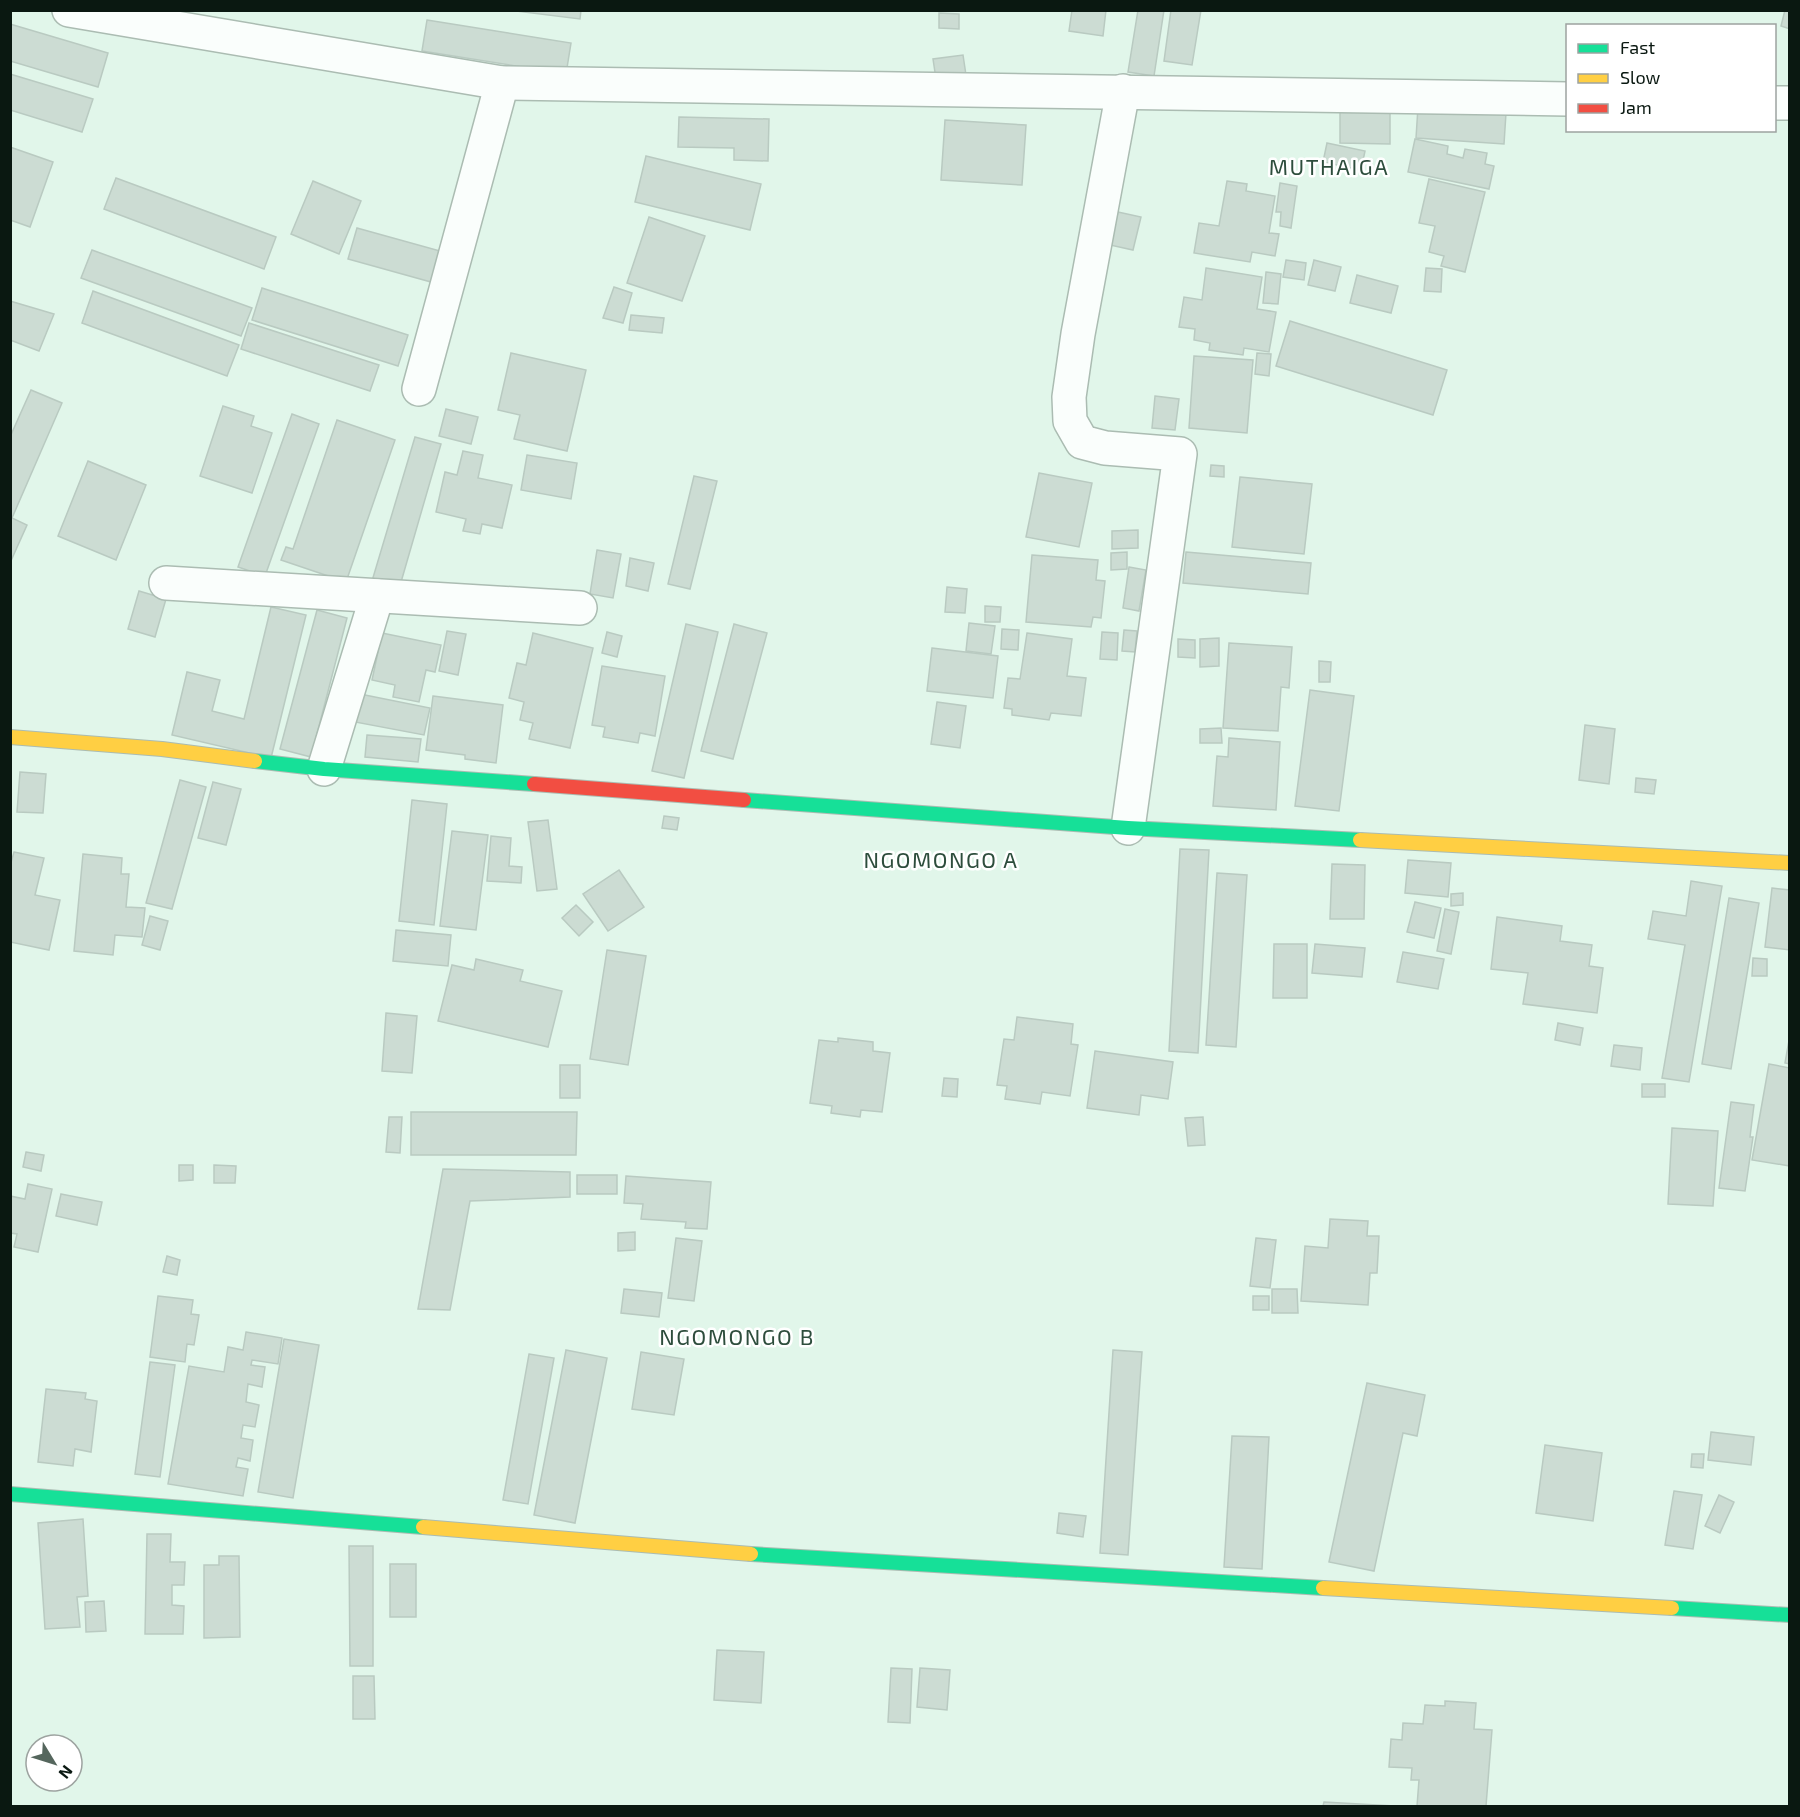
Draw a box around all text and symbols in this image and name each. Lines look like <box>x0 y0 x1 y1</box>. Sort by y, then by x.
legend <box>1566 24 1776 132</box>
text: Fast <box>1620 36 1655 58</box>
text: Slow <box>1620 66 1661 88</box>
text: Jam <box>1620 96 1652 118</box>
district label: MUTHAIGA <box>1269 153 1389 179</box>
district label: NGOMONGO A <box>863 846 1019 872</box>
district label: NGOMONGO B <box>659 1323 815 1349</box>
north arrow <box>24 1733 84 1793</box>
text: N <box>55 1762 77 1783</box>

